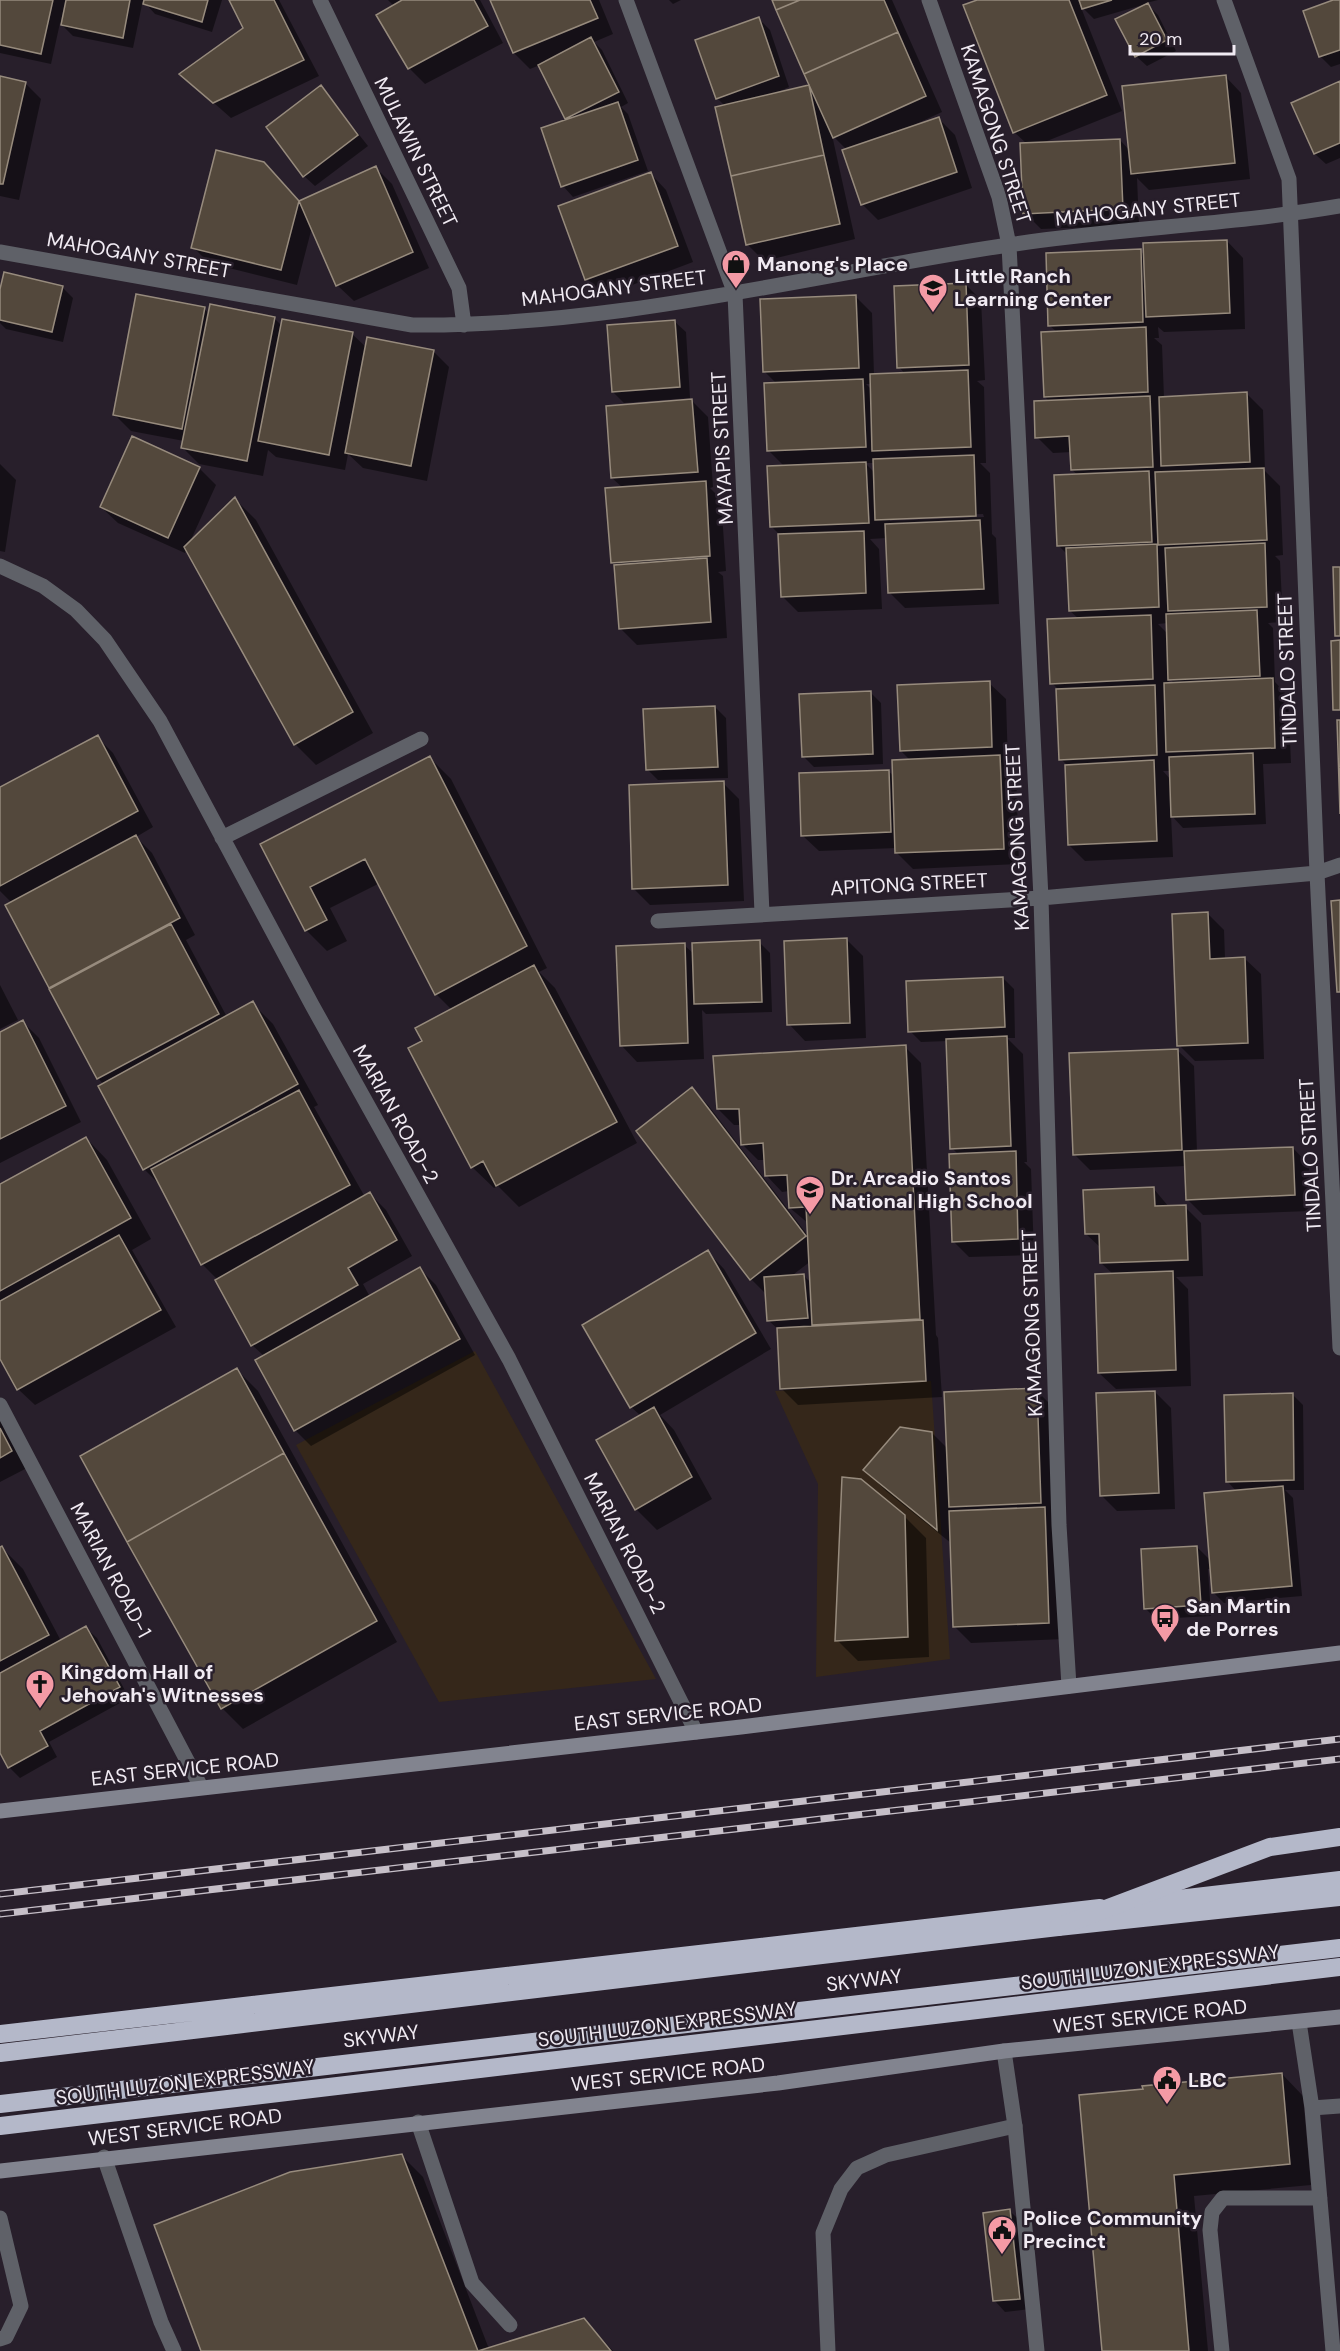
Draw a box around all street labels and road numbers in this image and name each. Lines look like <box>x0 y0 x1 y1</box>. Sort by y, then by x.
street label: KAMAGONG STREET <box>955 41 1037 227</box>
street label: MULAWIN STREET <box>368 73 464 231</box>
street label: MAHOGANY STREET <box>1054 186 1242 232</box>
street label: MAHOGANY STREET <box>45 226 233 284</box>
street label: MAHOGANY STREET <box>520 264 708 312</box>
street label: MAYAPIS STREET <box>705 371 739 525</box>
street label: TINDALO STREET <box>1271 593 1303 747</box>
street label: KAMAGONG STREET <box>999 743 1035 931</box>
street label: APITONG STREET <box>829 867 989 901</box>
street label: MARIAN ROAD-2 <box>347 1040 445 1188</box>
street label: TINDALO STREET <box>1293 1077 1327 1233</box>
street label: KAMAGONG STREET <box>1016 1229 1048 1417</box>
street label: MARIAN ROAD-2 <box>578 1468 672 1618</box>
street label: MARIAN ROAD-1 <box>64 1498 158 1642</box>
street label: EAST SERVICE ROAD <box>573 1691 763 1737</box>
street label: EAST SERVICE ROAD <box>90 1746 280 1792</box>
street label: SOUTH LUZON EXPRESSWAY <box>1019 1938 1281 1996</box>
street label: SKYWAY <box>825 1962 904 1998</box>
street label: WEST SERVICE ROAD <box>1052 1993 1248 2039</box>
street label: SOUTH LUZON EXPRESSWAY <box>536 1995 798 2053</box>
street label: SKYWAY <box>342 2018 421 2054</box>
street label: WEST SERVICE ROAD <box>570 2051 766 2097</box>
street label: SOUTH LUZON EXPRESSWAY <box>54 2053 316 2111</box>
street label: WEST SERVICE ROAD <box>87 2102 283 2152</box>

